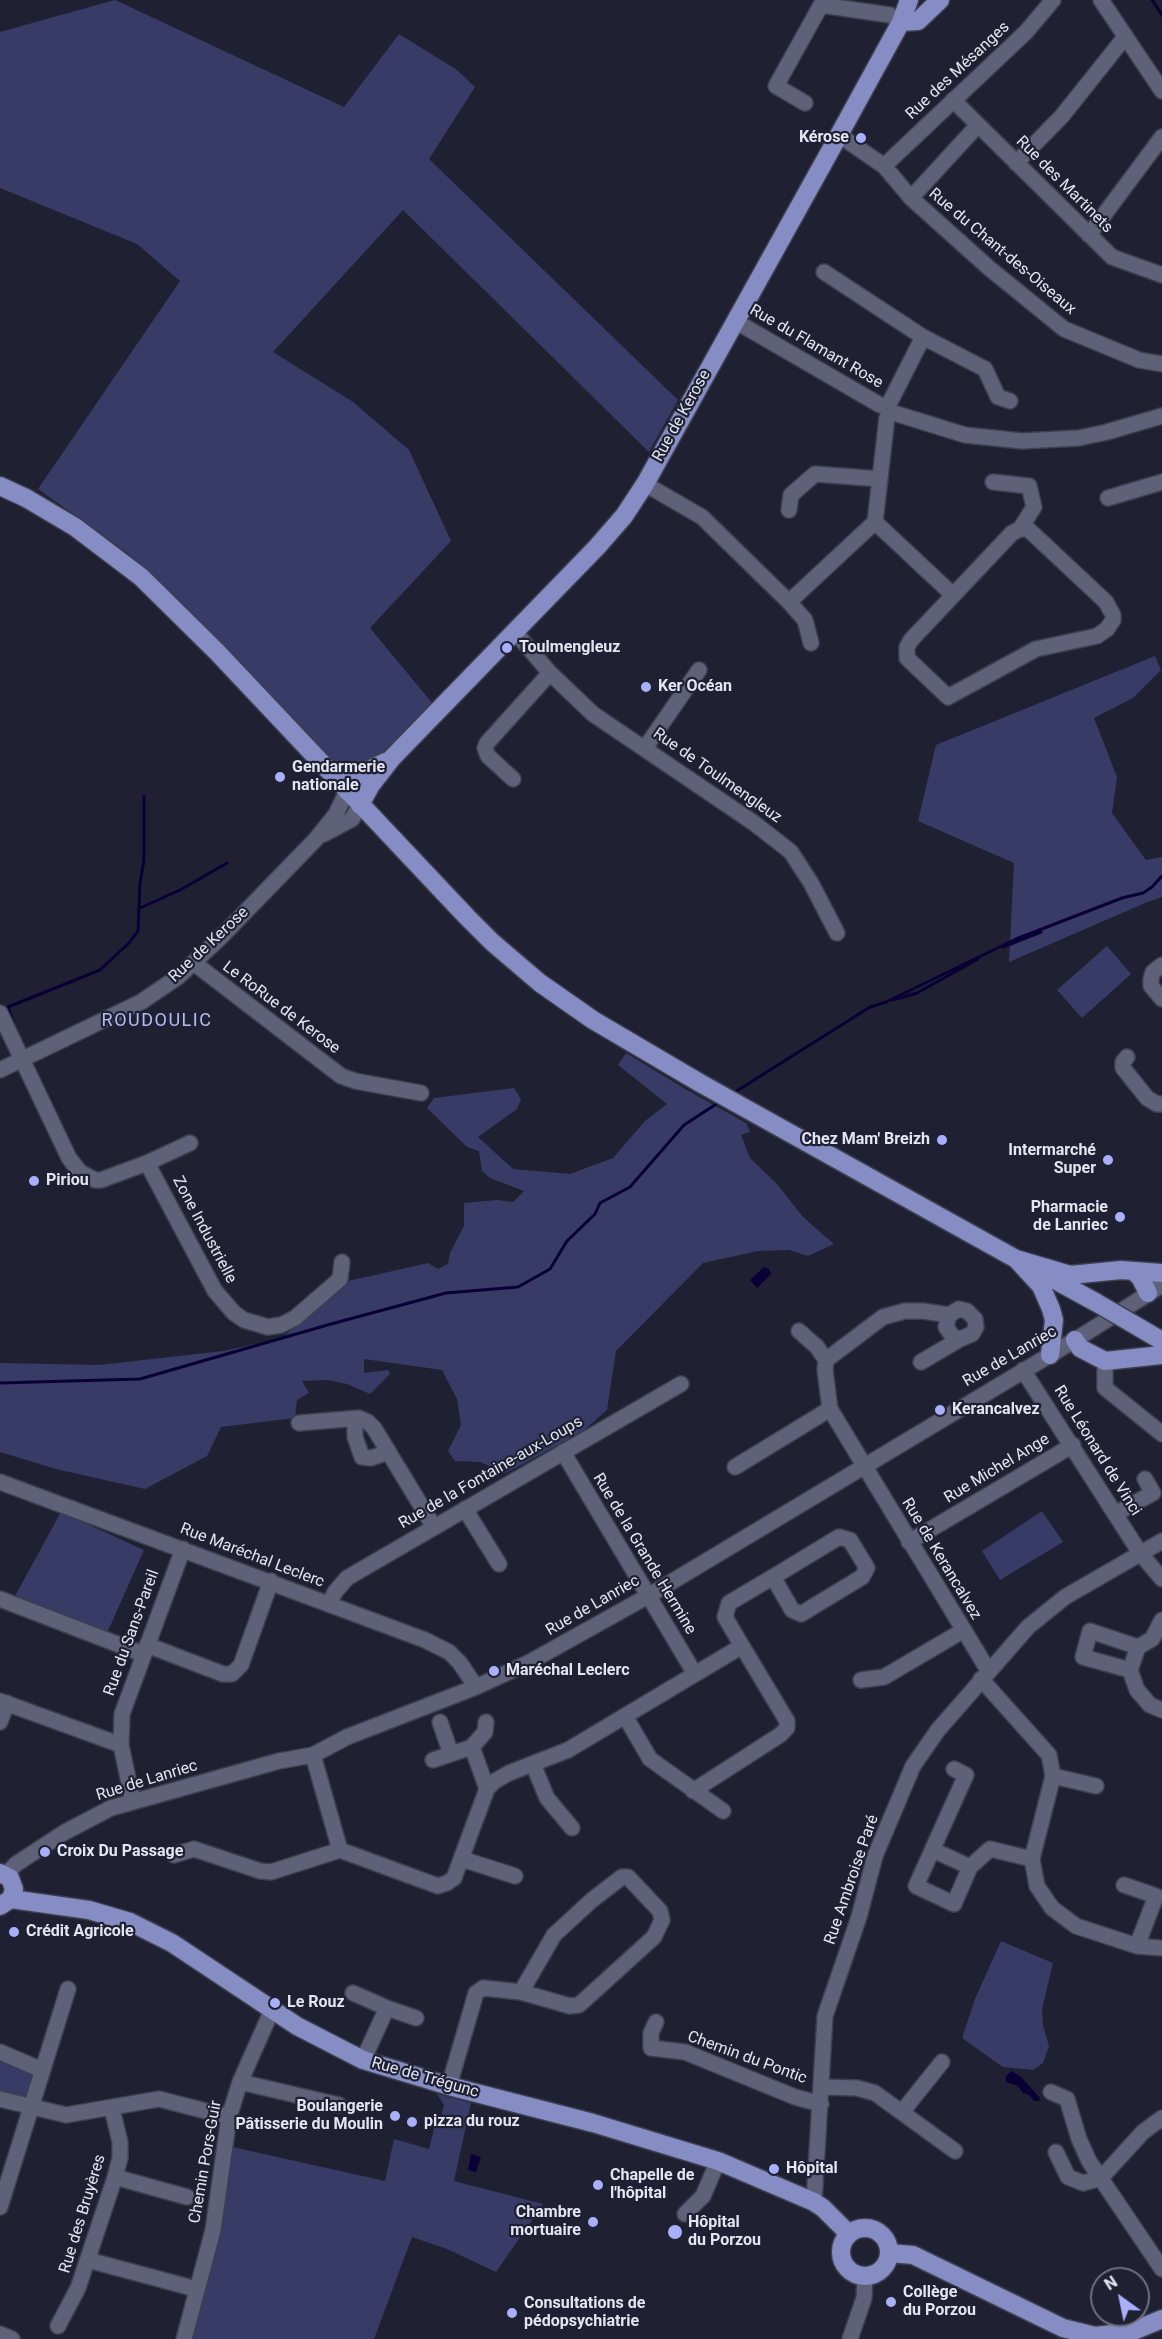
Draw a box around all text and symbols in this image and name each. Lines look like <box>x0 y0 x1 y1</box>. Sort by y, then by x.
street label: Rue des Mésanges <box>902 18 1014 124</box>
place label: Kérose <box>799 128 849 148</box>
marker: Kérose <box>854 131 868 145</box>
street label: Rue des Martinets <box>1012 133 1116 237</box>
street label: Rue du Chant-des-Oiseaux <box>924 185 1080 319</box>
street label: Rue du Flamant Rose <box>746 301 886 393</box>
street label: Rue de Kerose <box>649 367 715 465</box>
place label: Toulmengleuz <box>519 638 620 658</box>
marker: Toulmengleuz <box>500 641 514 655</box>
place label: Ker Océan <box>658 677 732 697</box>
marker: Ker Océan <box>639 680 653 694</box>
street label: Rue de Toulmengleuz <box>649 724 785 828</box>
place label: Gendarmerie nationale <box>292 758 385 796</box>
marker: Gendarmerie nationale <box>273 770 287 784</box>
street label: Rue de Kerose <box>165 903 253 987</box>
street label: Le RoRue de Kerose <box>218 958 344 1058</box>
district label: ROUDOULIC <box>102 1010 212 1032</box>
place label: Chez Mam' Breizh <box>802 1130 930 1150</box>
marker: Chez Mam' Breizh <box>935 1133 949 1147</box>
place label: Intermarché Super <box>1008 1141 1096 1179</box>
marker: Intermarché Super <box>1101 1153 1115 1167</box>
place label: Piriou <box>46 1171 89 1191</box>
street label: Zone Industrielle <box>168 1173 240 1287</box>
marker: Piriou <box>27 1174 41 1188</box>
place label: Pharmacie de Lanriec <box>1031 1198 1108 1236</box>
marker: Pharmacie de Lanriec <box>1113 1210 1127 1224</box>
street label: Rue de Lanriec <box>960 1322 1060 1392</box>
street label: Rue Léonard de Vinci <box>1049 1382 1145 1520</box>
place label: Kerancalvez <box>952 1400 1040 1420</box>
marker: Kerancalvez <box>933 1403 947 1417</box>
street label: Rue de la Fontaine-aux-Loups <box>396 1412 586 1534</box>
street label: Rue Michel Ange <box>941 1430 1053 1508</box>
street label: Rue de la Grande Hermine <box>588 1470 700 1638</box>
street label: Rue de Kerancalvez <box>897 1495 985 1623</box>
street label: Rue Maréchal Leclerc <box>177 1520 327 1592</box>
street label: Rue du Sans-Pareil <box>100 1567 164 1699</box>
street label: Rue de Lanriec <box>543 1571 643 1641</box>
place label: Maréchal Leclerc <box>506 1661 630 1681</box>
marker: Maréchal Leclerc <box>487 1664 501 1678</box>
street label: Rue de Lanriec <box>94 1756 200 1806</box>
street label: Rue Ambroise Paré <box>821 1813 883 1947</box>
place label: Croix Du Passage <box>57 1842 183 1862</box>
marker: Croix Du Passage <box>38 1845 52 1859</box>
place label: Crédit Agricole <box>26 1922 134 1942</box>
marker: Crédit Agricole <box>7 1925 21 1939</box>
place label: Le Rouz <box>287 1993 345 2013</box>
marker: Le Rouz <box>268 1996 282 2010</box>
street label: Chemin du Pontic <box>685 2027 809 2089</box>
street label: Rue de Trégunc <box>369 2054 481 2102</box>
place label: Boulangerie Pâtisserie du Moulin <box>235 2097 383 2135</box>
street label: Chemin Pors-Guir <box>186 2099 226 2225</box>
marker: Boulangerie Pâtisserie du Moulin <box>388 2109 402 2123</box>
place label: pizza du rouz <box>424 2112 520 2132</box>
marker: pizza du rouz <box>405 2115 419 2129</box>
street label: Rue des Bruyères <box>56 2152 110 2276</box>
place label: Hôpital <box>786 2159 838 2179</box>
marker: Hôpital <box>767 2162 781 2176</box>
place label: Chapelle de l'hôpital <box>610 2166 694 2204</box>
marker: Chapelle de l'hôpital <box>591 2178 605 2192</box>
place label: Chambre mortuaire <box>510 2203 581 2241</box>
place label: Hôpital du Porzou <box>688 2213 761 2251</box>
marker: Chambre mortuaire <box>586 2215 600 2229</box>
marker: Hôpital du Porzou <box>666 2223 684 2241</box>
north arrow <box>1090 2267 1150 2327</box>
text: N <box>1101 2272 1121 2294</box>
place label: Collège du Porzou <box>903 2283 976 2321</box>
place label: Consultations de pédopsychiatrie <box>524 2294 645 2332</box>
marker: Collège du Porzou <box>884 2295 898 2309</box>
marker: Consultations de pédopsychiatrie <box>505 2306 519 2320</box>

